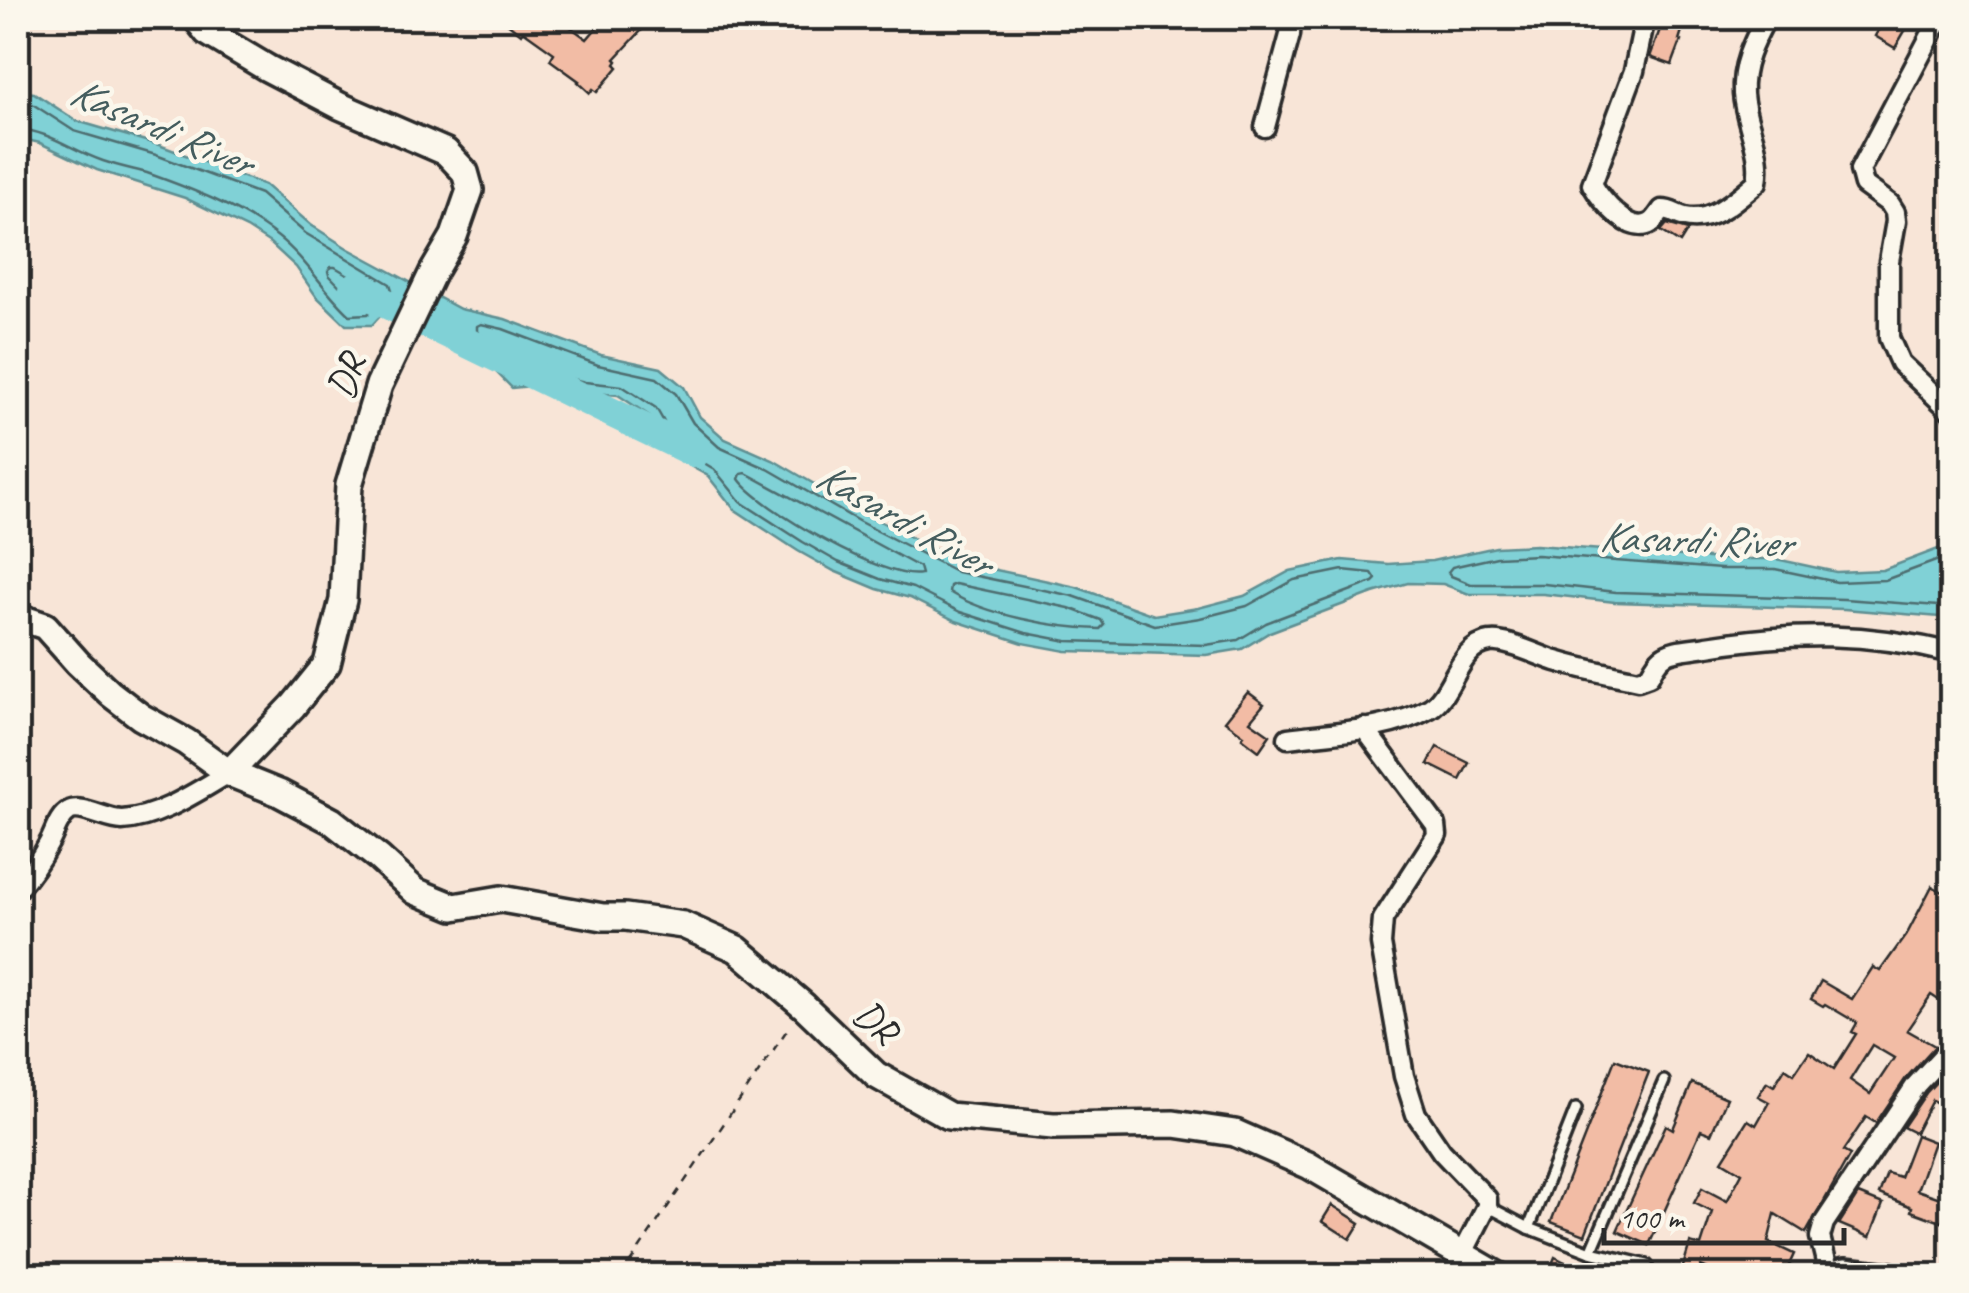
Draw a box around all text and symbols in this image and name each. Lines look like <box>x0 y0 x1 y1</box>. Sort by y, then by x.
water label: Kasardi River <box>62 65 265 191</box>
street label: DR <box>315 343 379 405</box>
water label: Kasardi River <box>807 449 1006 592</box>
water label: Kasardi River <box>1598 510 1798 570</box>
street label: DR <box>843 989 912 1058</box>
scale bar <box>1604 1183 1844 1245</box>
text: 100 m <box>1619 1199 1686 1237</box>

